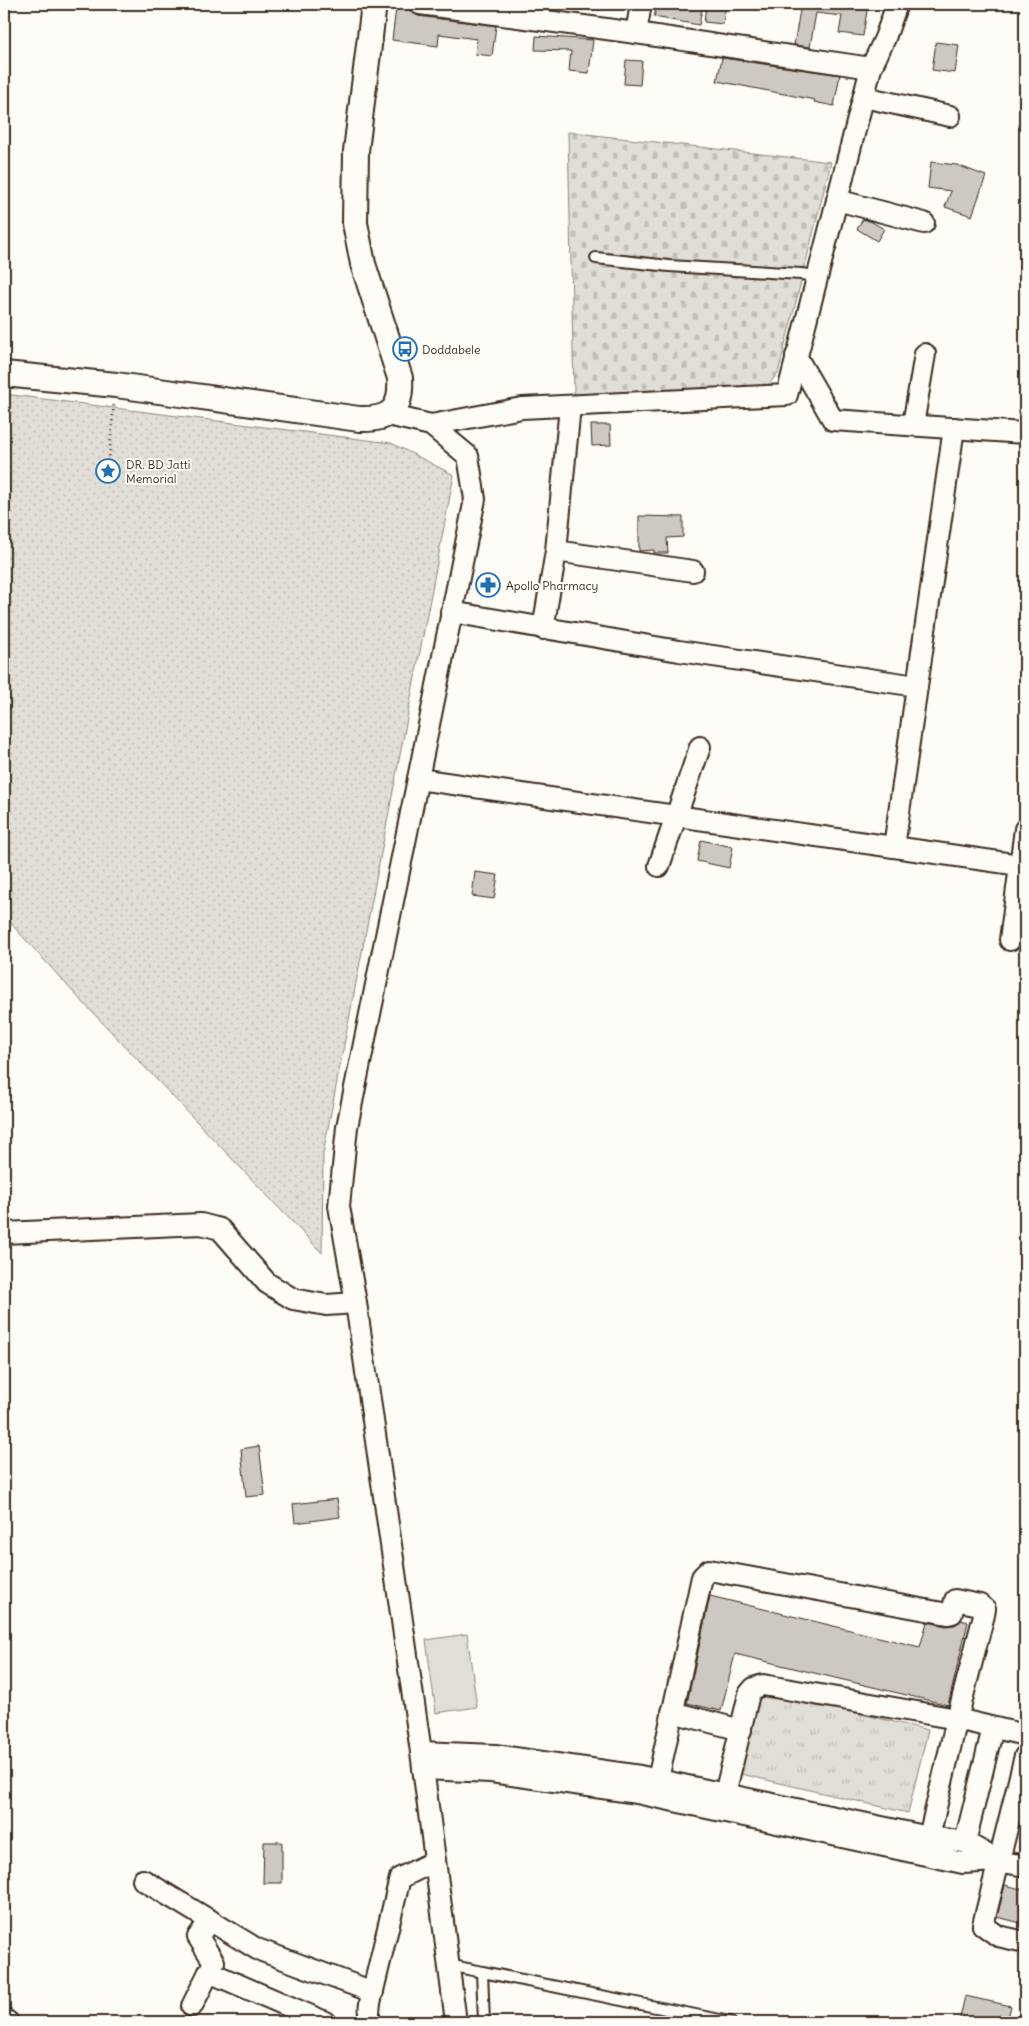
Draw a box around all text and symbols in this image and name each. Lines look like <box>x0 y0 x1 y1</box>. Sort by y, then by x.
bus stop icon: Doddabele <box>392 336 418 362</box>
place label: Doddabele <box>422 342 480 357</box>
place label: DR. BD Jatti Memorial <box>126 457 190 486</box>
place icon: DR. BD Jatti Memorial <box>95 458 121 484</box>
pharmacy icon: Apollo Pharmacy <box>475 572 501 598</box>
place label: Apollo Pharmacy <box>506 578 598 593</box>

